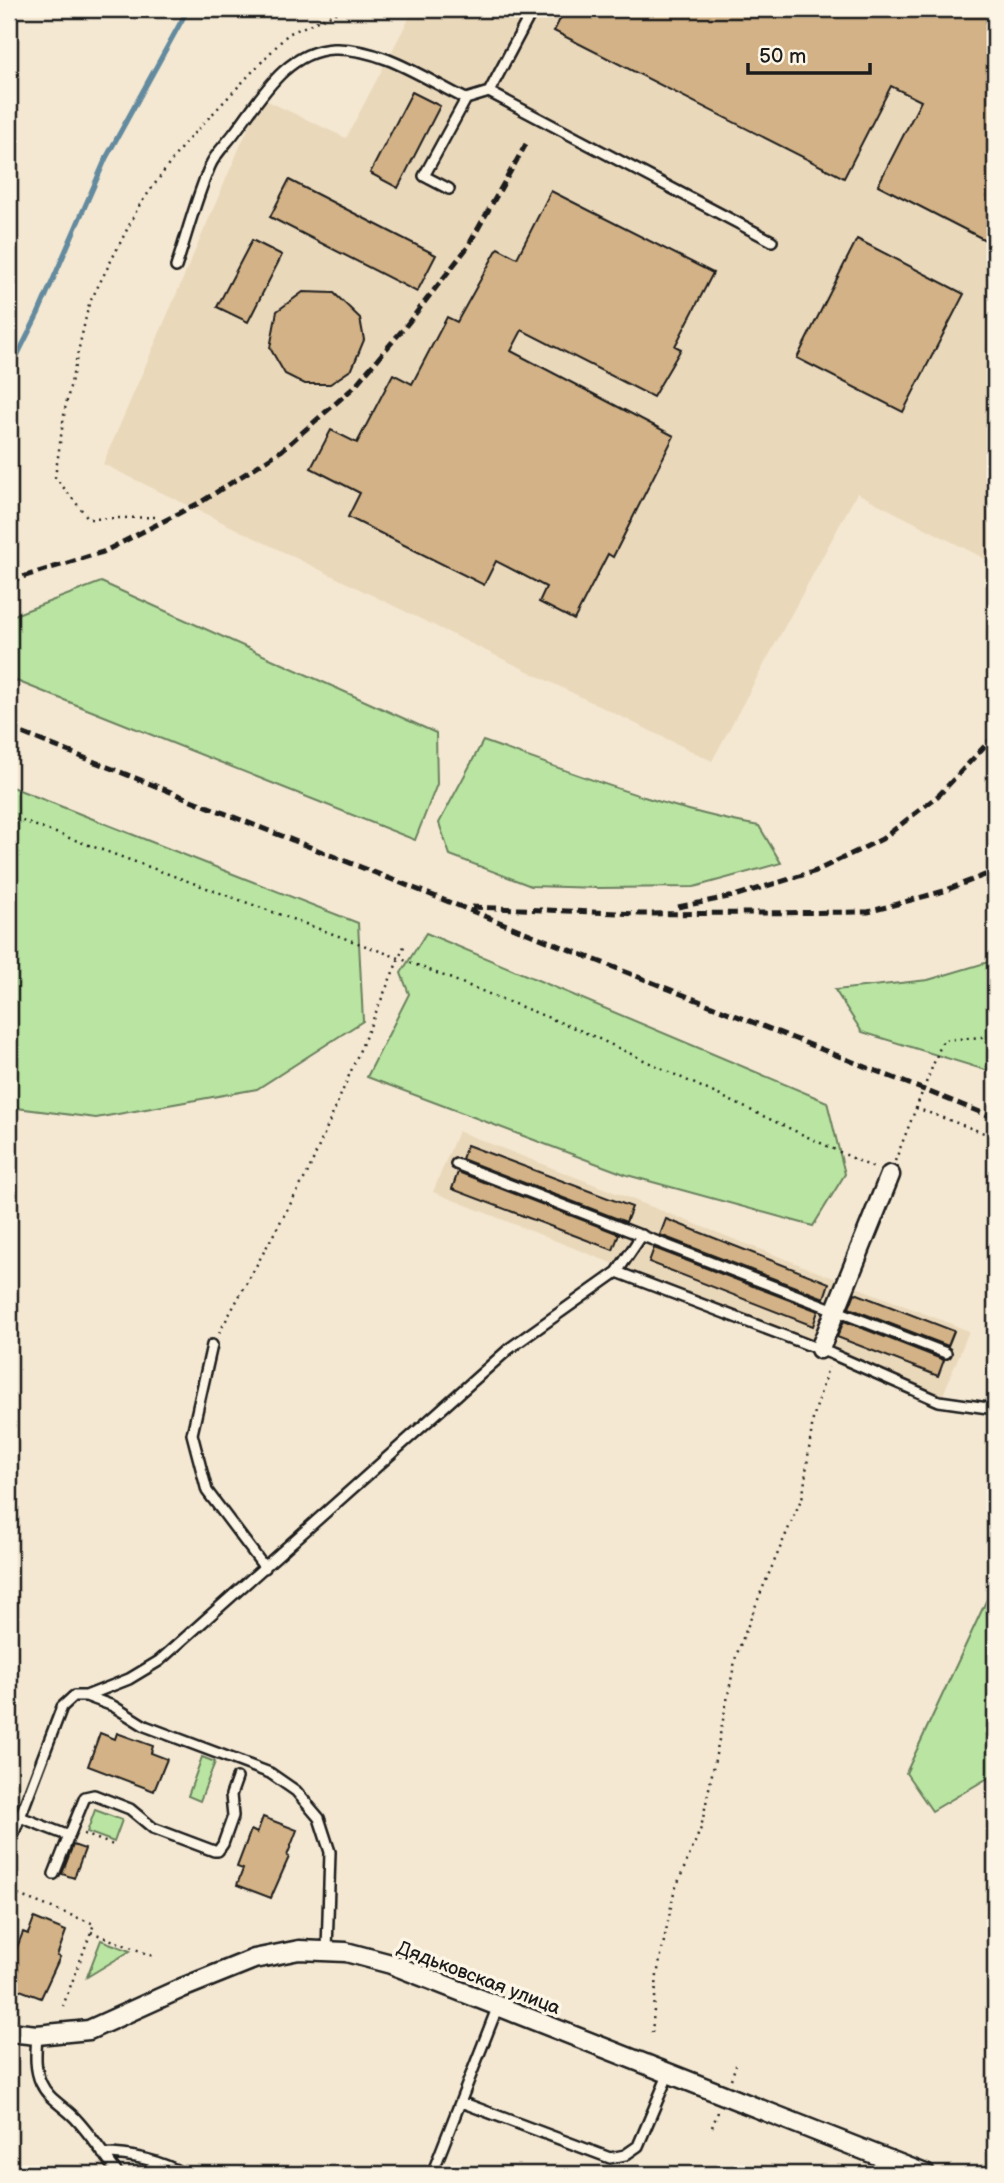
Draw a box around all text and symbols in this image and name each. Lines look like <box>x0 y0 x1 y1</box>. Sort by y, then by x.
scale bar <box>748 32 871 76</box>
text: 50 m <box>759 44 806 69</box>
street label: Дядьковская улица <box>393 1937 563 2020</box>

